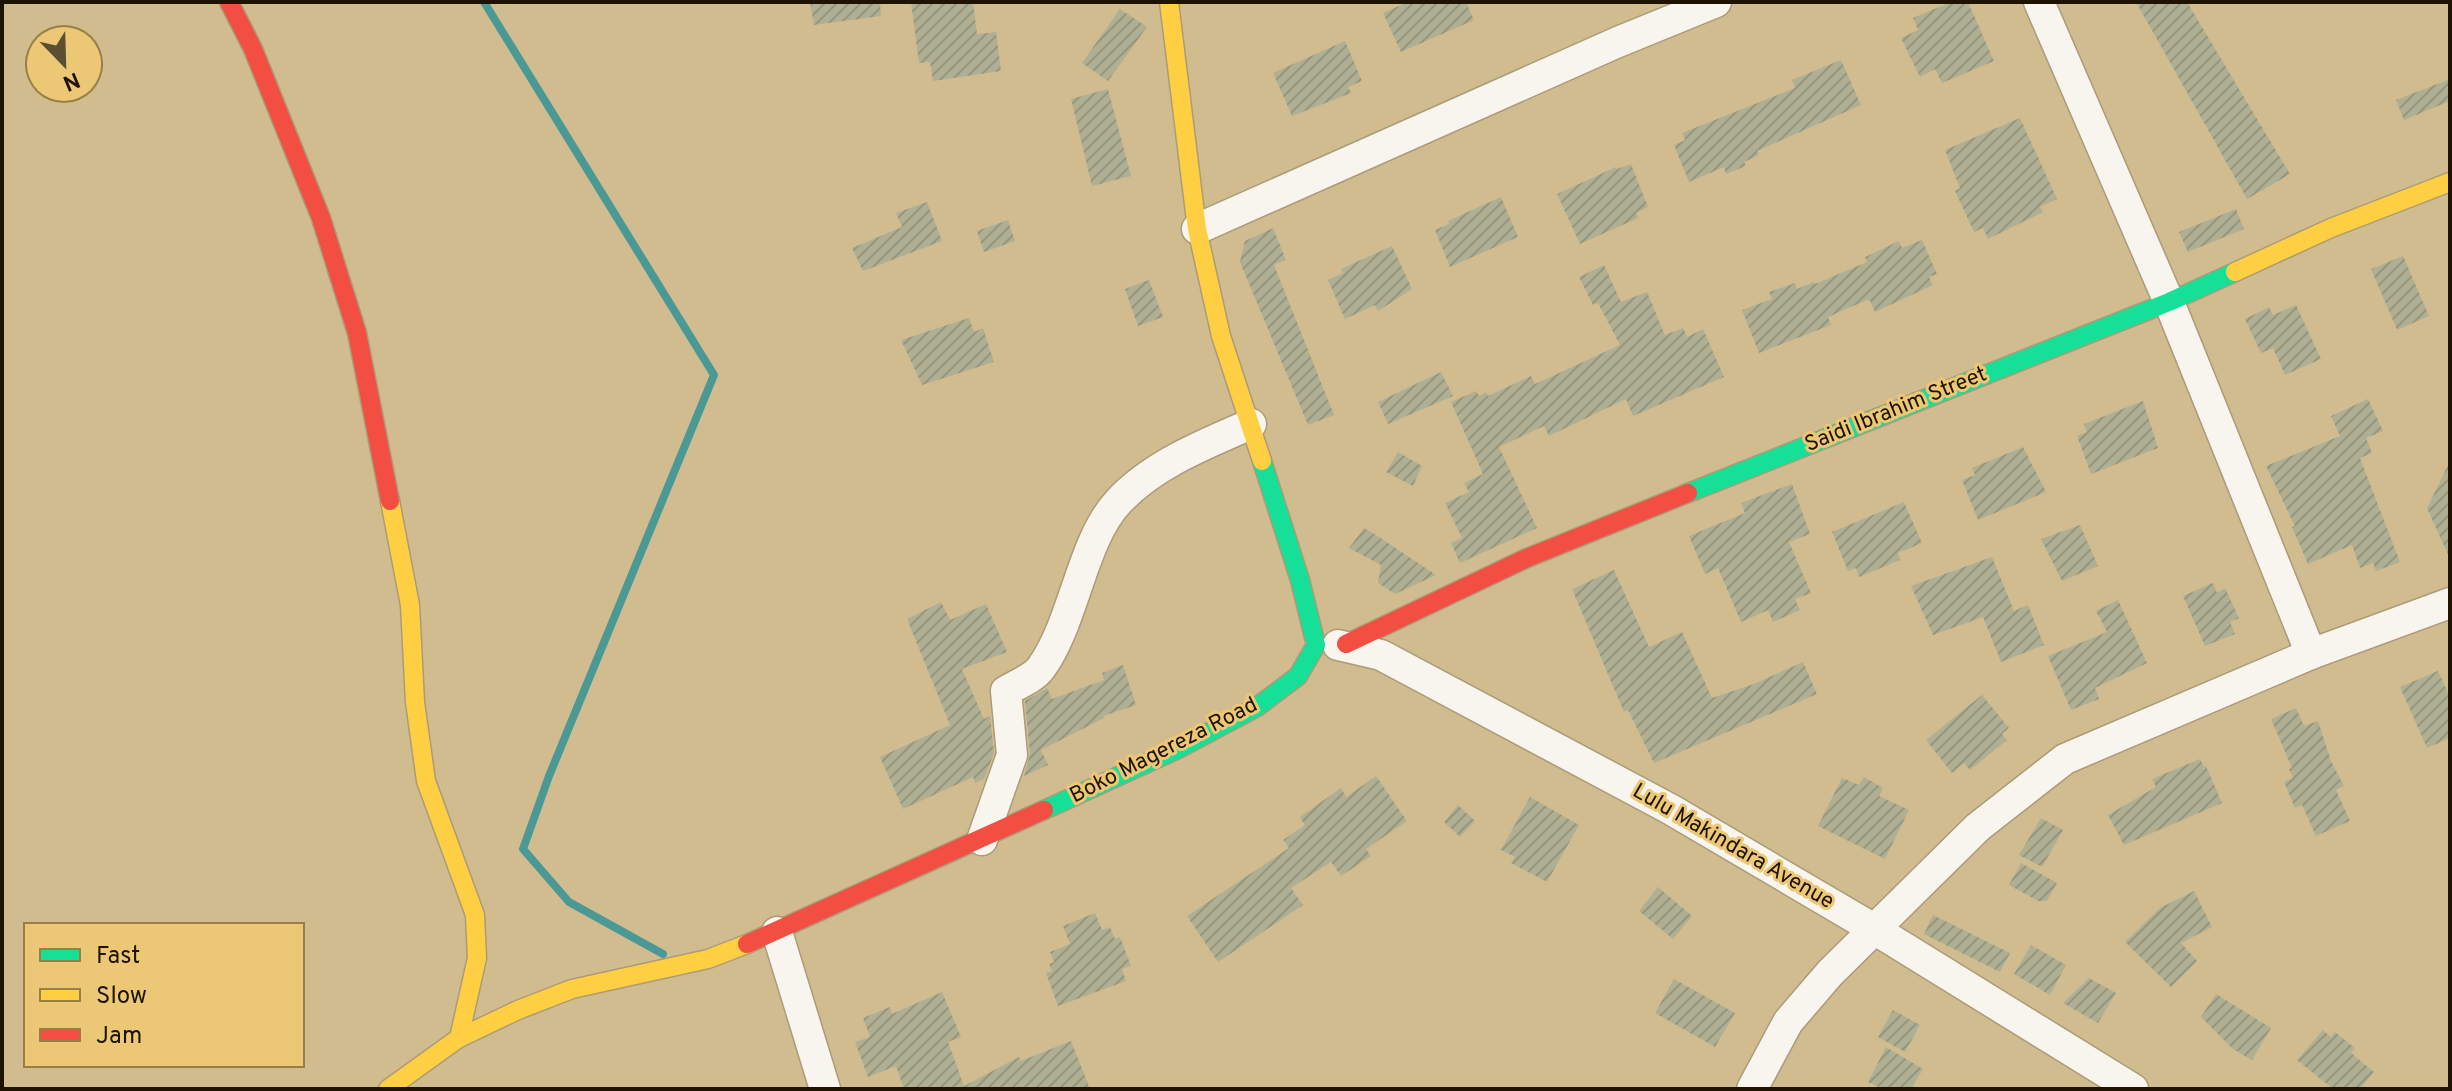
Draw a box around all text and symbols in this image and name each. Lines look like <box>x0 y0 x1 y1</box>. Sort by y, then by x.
north arrow <box>24 24 104 104</box>
text: N <box>58 65 83 96</box>
street label: Saidi Ibrahim Street <box>1801 361 1991 459</box>
street label: Boko Magereza Road <box>1066 692 1262 810</box>
street label: Lulu Makindara Avenue <box>1627 778 1839 916</box>
legend <box>24 923 304 1067</box>
text: Fast <box>96 942 140 972</box>
text: Slow <box>96 982 147 1012</box>
text: Jam <box>96 1022 142 1052</box>

